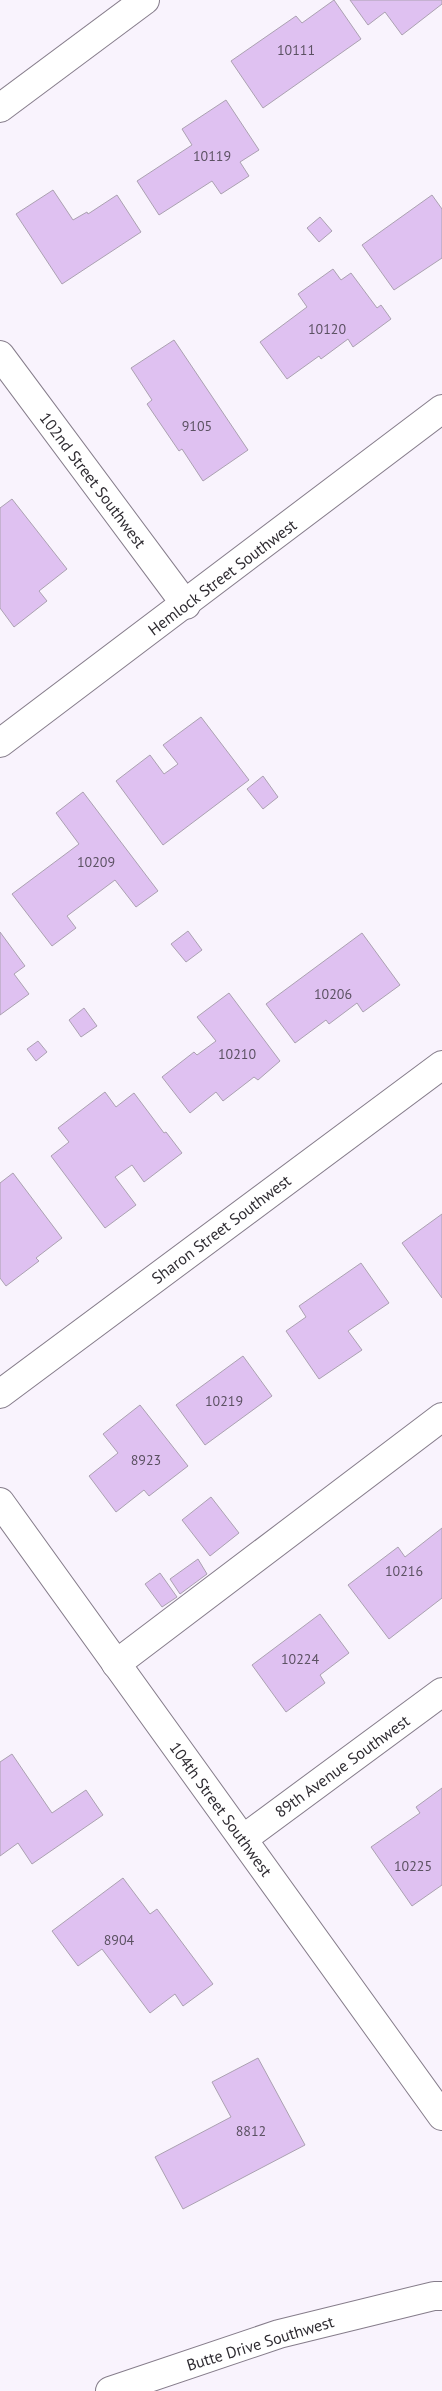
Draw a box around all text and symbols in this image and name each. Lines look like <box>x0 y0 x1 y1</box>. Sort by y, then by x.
house number: 10111 <box>277 41 315 59</box>
house number: 10119 <box>193 147 231 165</box>
house number: 10120 <box>308 320 346 338</box>
street label: 102nd Street Southwest <box>35 408 151 552</box>
house number: 9105 <box>182 417 212 435</box>
street label: Hemlock Street Southwest <box>144 514 301 639</box>
house number: 10209 <box>77 853 115 871</box>
house number: 10206 <box>314 985 352 1003</box>
house number: 10210 <box>218 1045 256 1063</box>
street label: Sharon Street Southwest <box>147 1170 295 1288</box>
house number: 10219 <box>205 1392 243 1410</box>
house number: 8923 <box>131 1451 161 1469</box>
house number: 10216 <box>385 1562 423 1580</box>
house number: 10224 <box>281 1650 319 1668</box>
street label: 89th Avenue Southwest <box>271 1710 414 1822</box>
street label: 104th Street Southwest <box>165 1738 277 1881</box>
house number: 10225 <box>394 1857 432 1875</box>
house number: 8904 <box>104 1931 135 1949</box>
house number: 8812 <box>236 2122 266 2140</box>
street label: Butte Drive Southwest <box>184 2311 337 2375</box>

